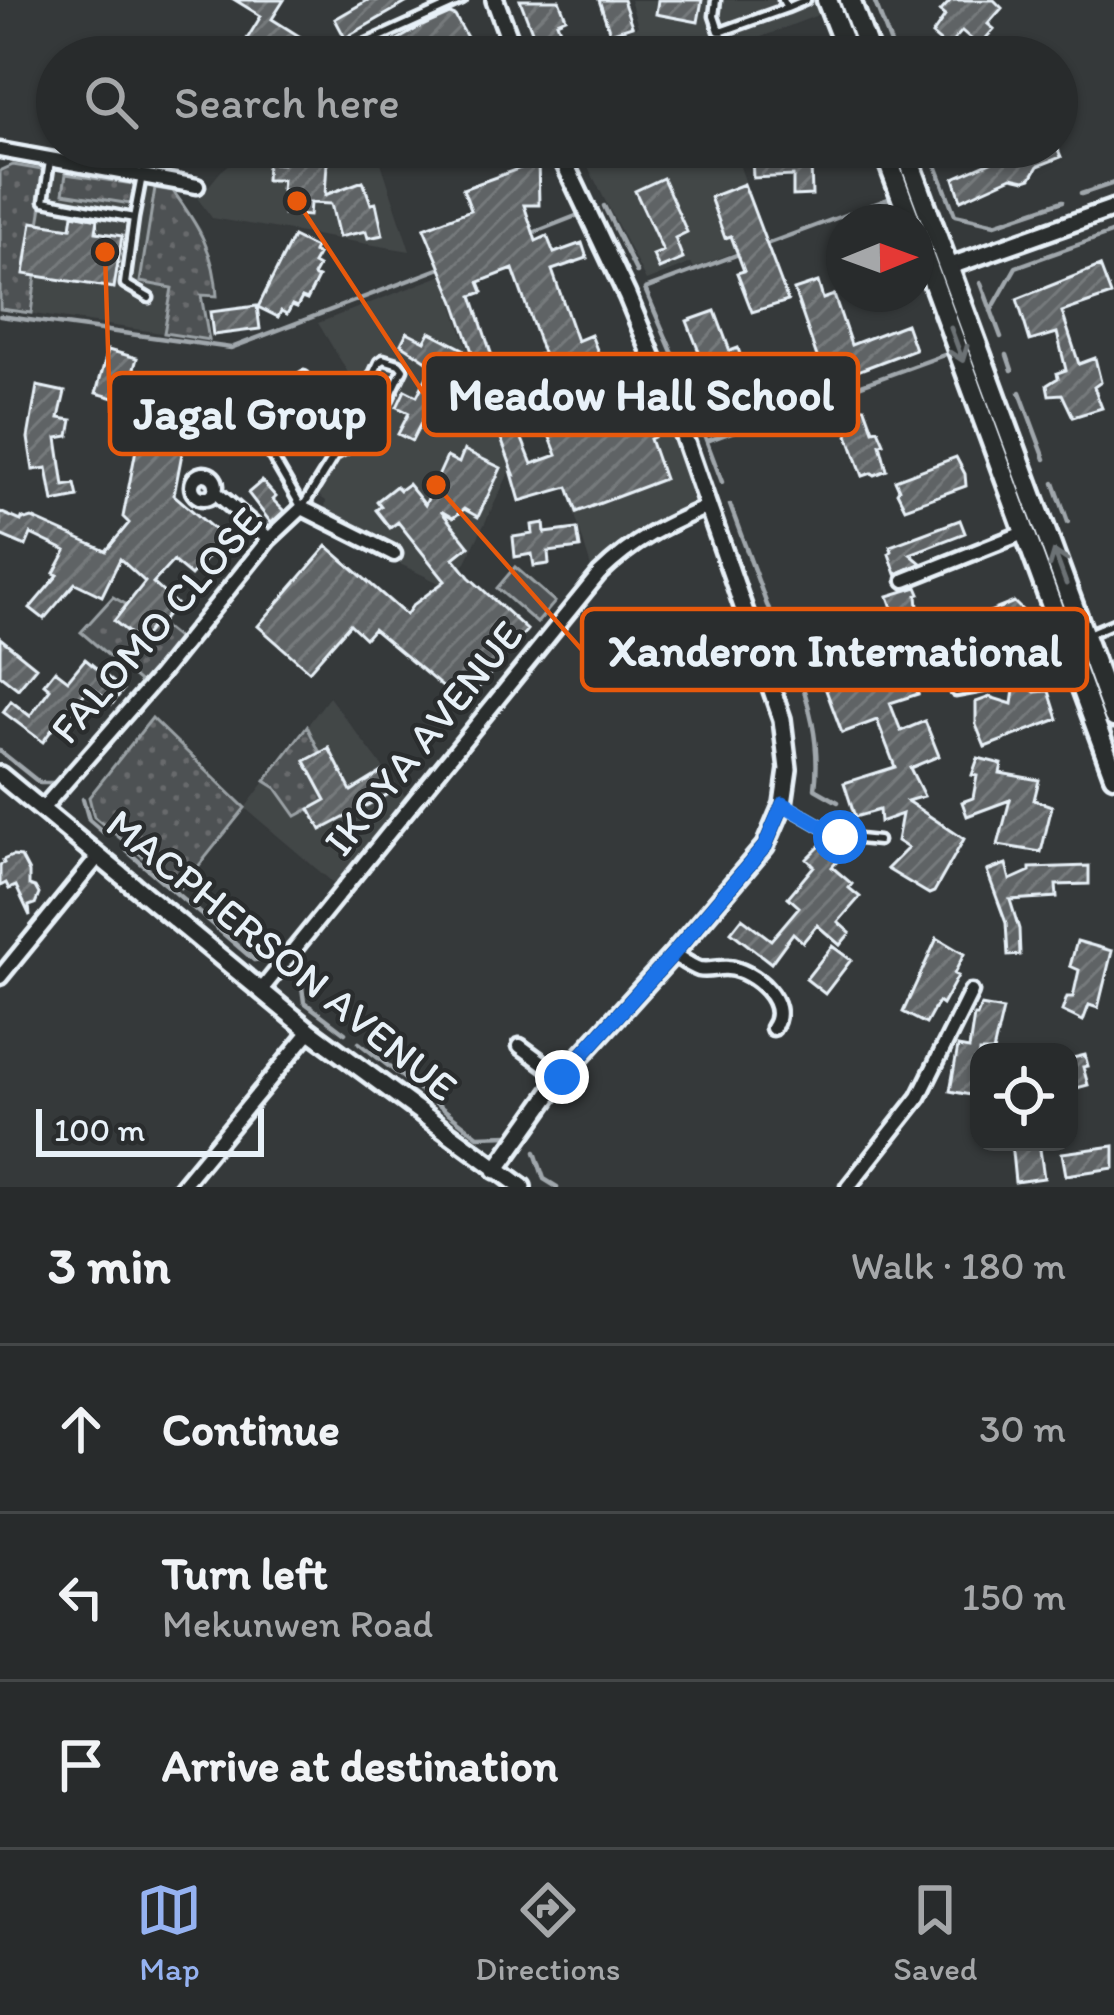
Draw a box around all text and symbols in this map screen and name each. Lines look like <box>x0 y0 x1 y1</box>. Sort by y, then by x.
search box <box>36 36 1078 168</box>
icon: search <box>78 69 144 135</box>
text: Search here <box>174 75 400 129</box>
north arrow <box>826 204 934 312</box>
one-way arrow <box>947 325 969 362</box>
callout: Meadow Hall School <box>424 354 858 435</box>
text: Meadow Hall School <box>448 367 834 421</box>
callout: Jagal Group <box>110 373 389 454</box>
text: Jagal Group <box>132 386 367 440</box>
street label: FALOMO CLOSE <box>39 496 273 754</box>
one-way arrow <box>1047 550 1069 587</box>
callout: Xanderon International <box>582 609 1087 690</box>
street label: IKOYA AVENUE <box>313 610 533 866</box>
text: Xanderon International <box>608 623 1062 677</box>
street label: MACPHERSON AVENUE <box>96 798 468 1112</box>
route start <box>813 810 867 864</box>
map controls <box>970 1043 1078 1151</box>
button: locate <box>970 1043 1078 1151</box>
route end <box>535 1050 589 1104</box>
scale bar <box>36 1103 264 1156</box>
text: 100 m <box>54 1110 145 1149</box>
text: 3 min <box>48 1235 170 1296</box>
text: Walk · 180 m <box>851 1242 1066 1289</box>
icon: ahead <box>48 1396 114 1462</box>
text: Continue <box>162 1402 340 1456</box>
text: 30 m <box>979 1405 1066 1452</box>
text: Turn left <box>162 1546 328 1600</box>
icon: left <box>48 1564 114 1630</box>
text: 150 m <box>962 1573 1066 1620</box>
text: Mekunwen Road <box>162 1600 433 1647</box>
icon: arrive <box>48 1732 114 1798</box>
text: Arrive at destination <box>162 1738 558 1792</box>
tab: Map <box>136 1877 202 1988</box>
tab: Directions <box>475 1877 620 1988</box>
tab: Saved <box>893 1877 978 1988</box>

